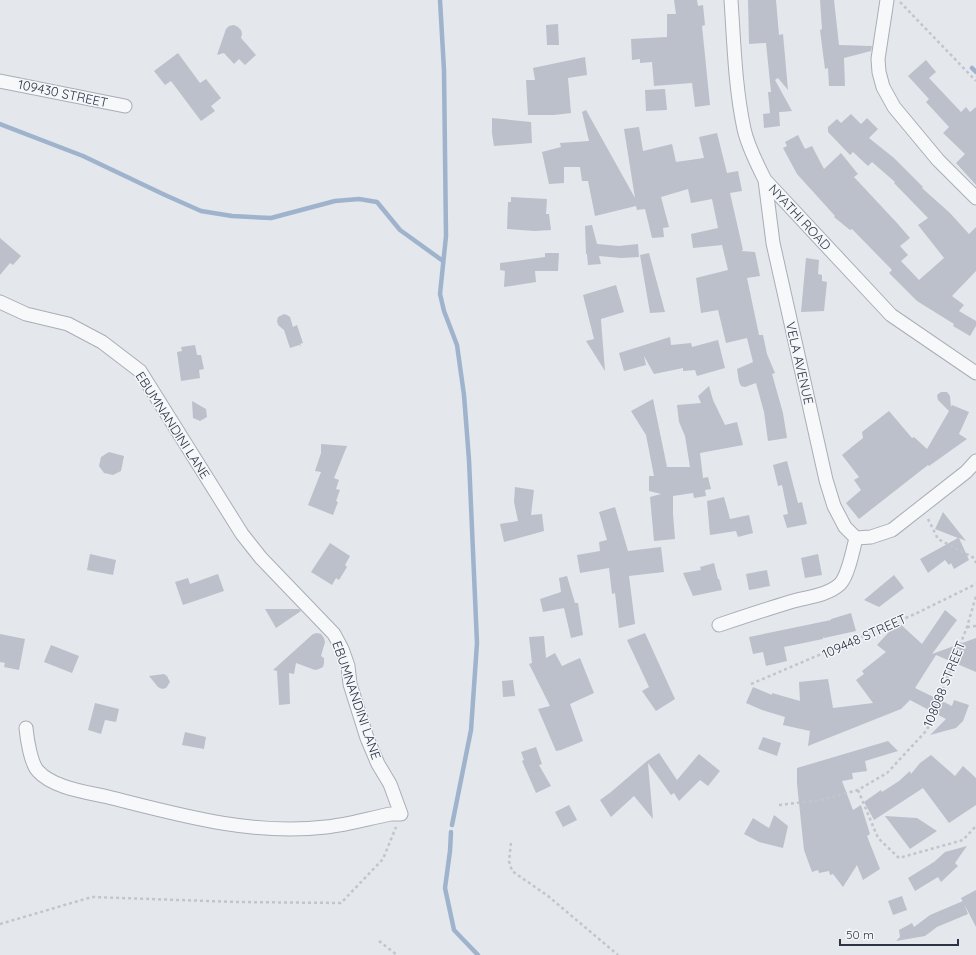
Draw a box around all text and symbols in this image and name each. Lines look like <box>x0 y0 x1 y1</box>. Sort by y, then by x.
street label: 109430 STREET <box>17 76 109 110</box>
street label: NYATHI ROAD <box>765 181 835 253</box>
street label: VELA AVENUE <box>783 320 817 406</box>
street label: EBUMNANDINI LANE <box>132 369 214 481</box>
street label: 109448 STREET <box>819 610 909 662</box>
street label: EBUMNANDINI LANE <box>329 639 385 761</box>
street label: 108088 STREET <box>919 639 969 729</box>
scale bar <box>840 921 958 947</box>
text: 50 m <box>846 927 874 942</box>

